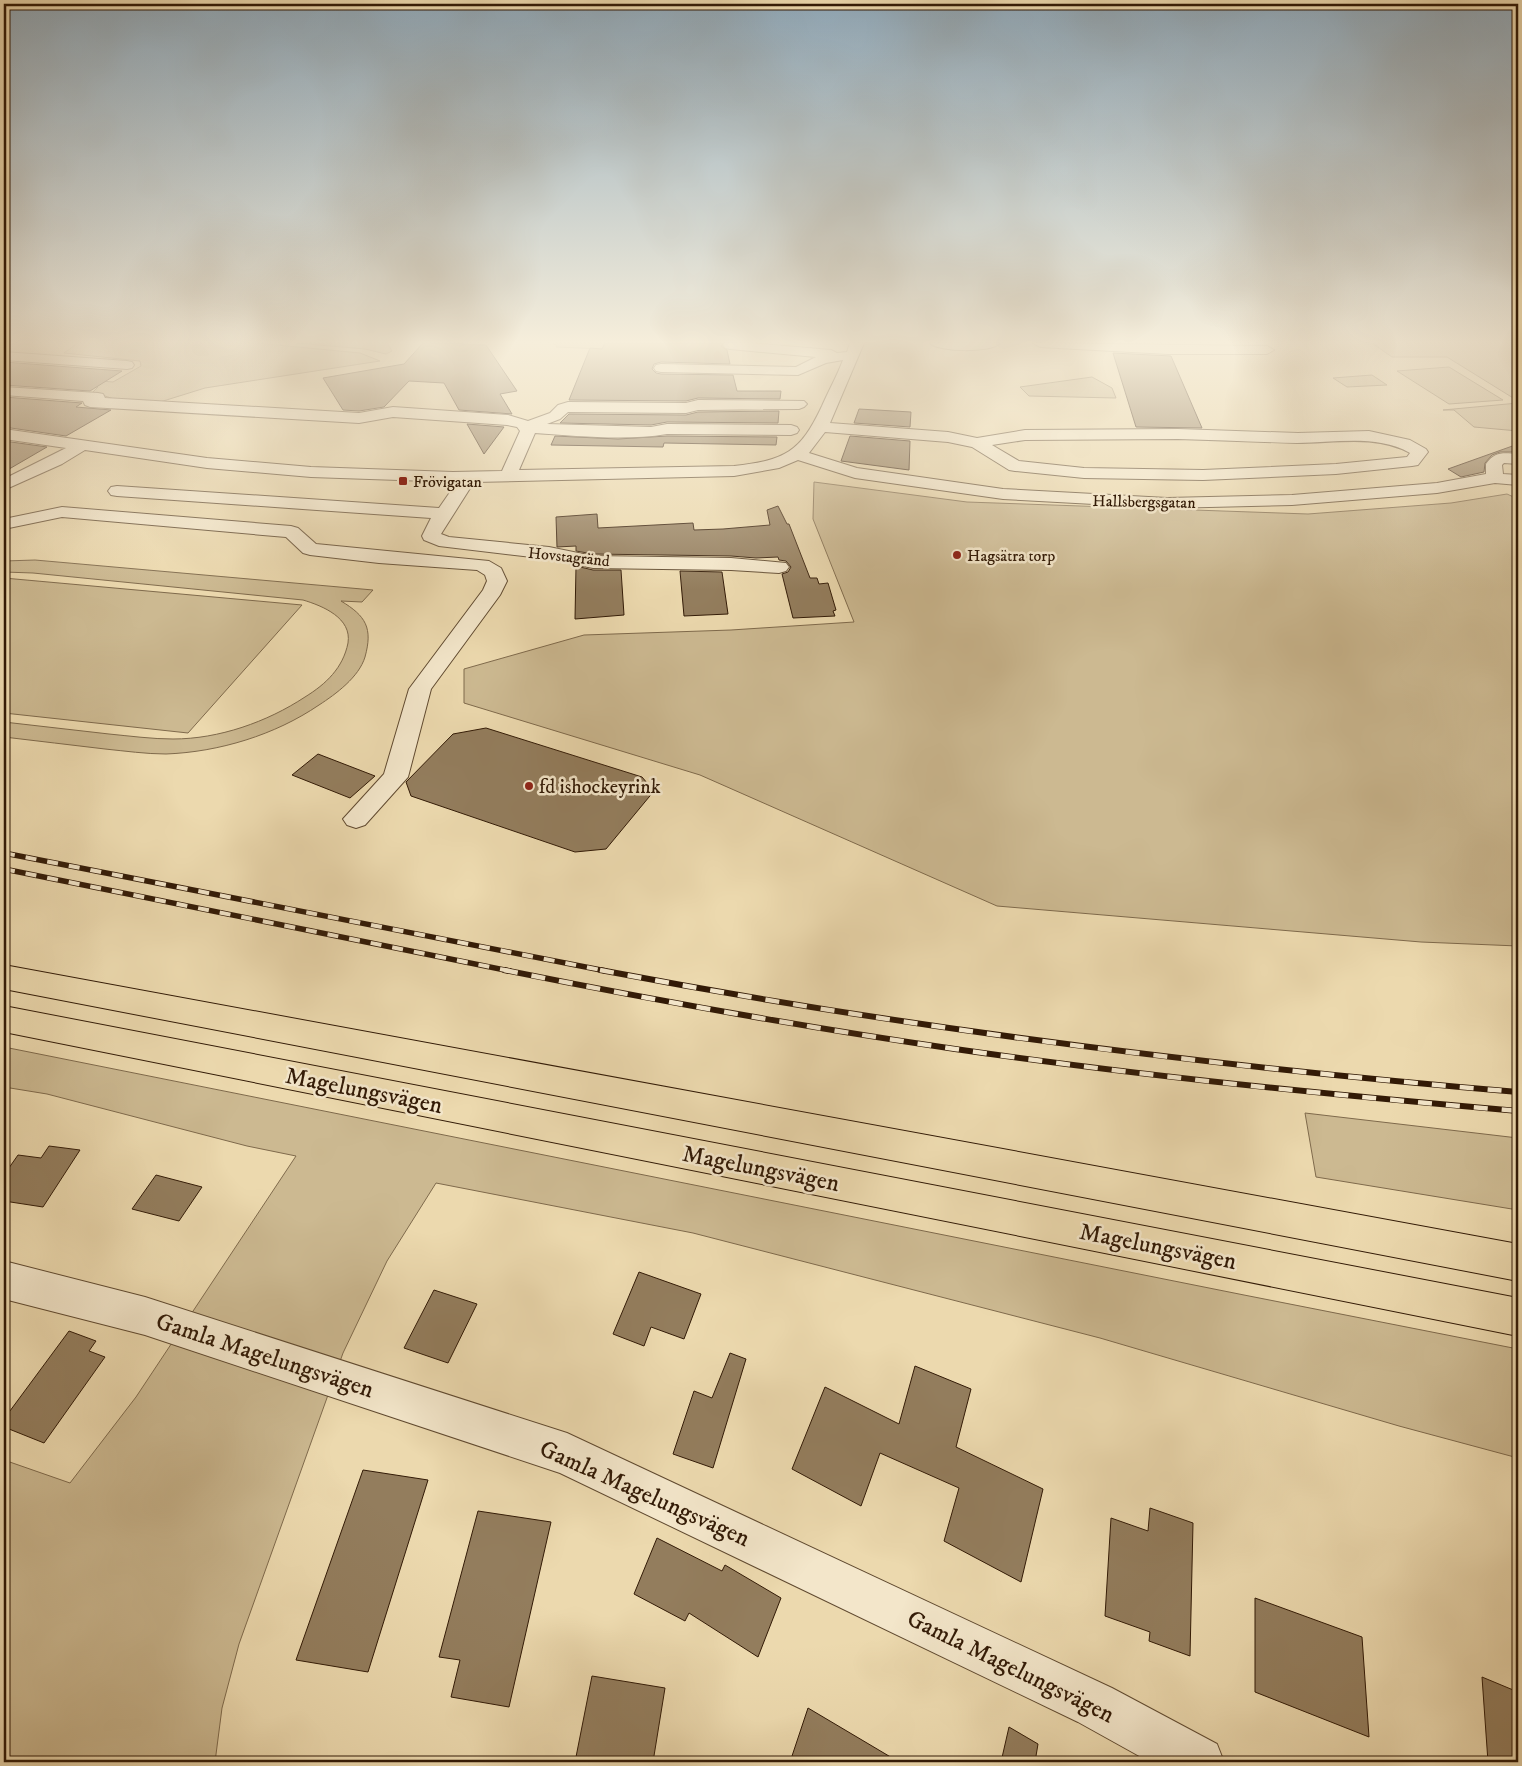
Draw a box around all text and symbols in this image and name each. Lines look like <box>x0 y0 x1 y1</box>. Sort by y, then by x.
place label: Frövigatan <box>413 472 482 492</box>
marker: Frövigatan <box>397 475 409 487</box>
street label: Hallsbergsgatan <box>1092 491 1196 513</box>
street label: Hovstagränd <box>527 543 611 571</box>
place label: Hagsätra torp <box>967 546 1055 566</box>
marker: Hagsätra torp <box>951 549 963 561</box>
place label: fd ishockeyrink <box>539 775 661 800</box>
marker: fd ishockeyrink <box>523 780 535 792</box>
street label: Magelungsvägen <box>283 1061 445 1121</box>
street label: Magelungsvägen <box>680 1139 842 1199</box>
street label: Magelungsvägen <box>1077 1217 1239 1277</box>
street label: Gamla Magelungsvägen <box>152 1307 378 1405</box>
street label: Gamla Magelungsvägen <box>535 1434 755 1554</box>
street label: Gamla Magelungsvägen <box>902 1604 1120 1730</box>

